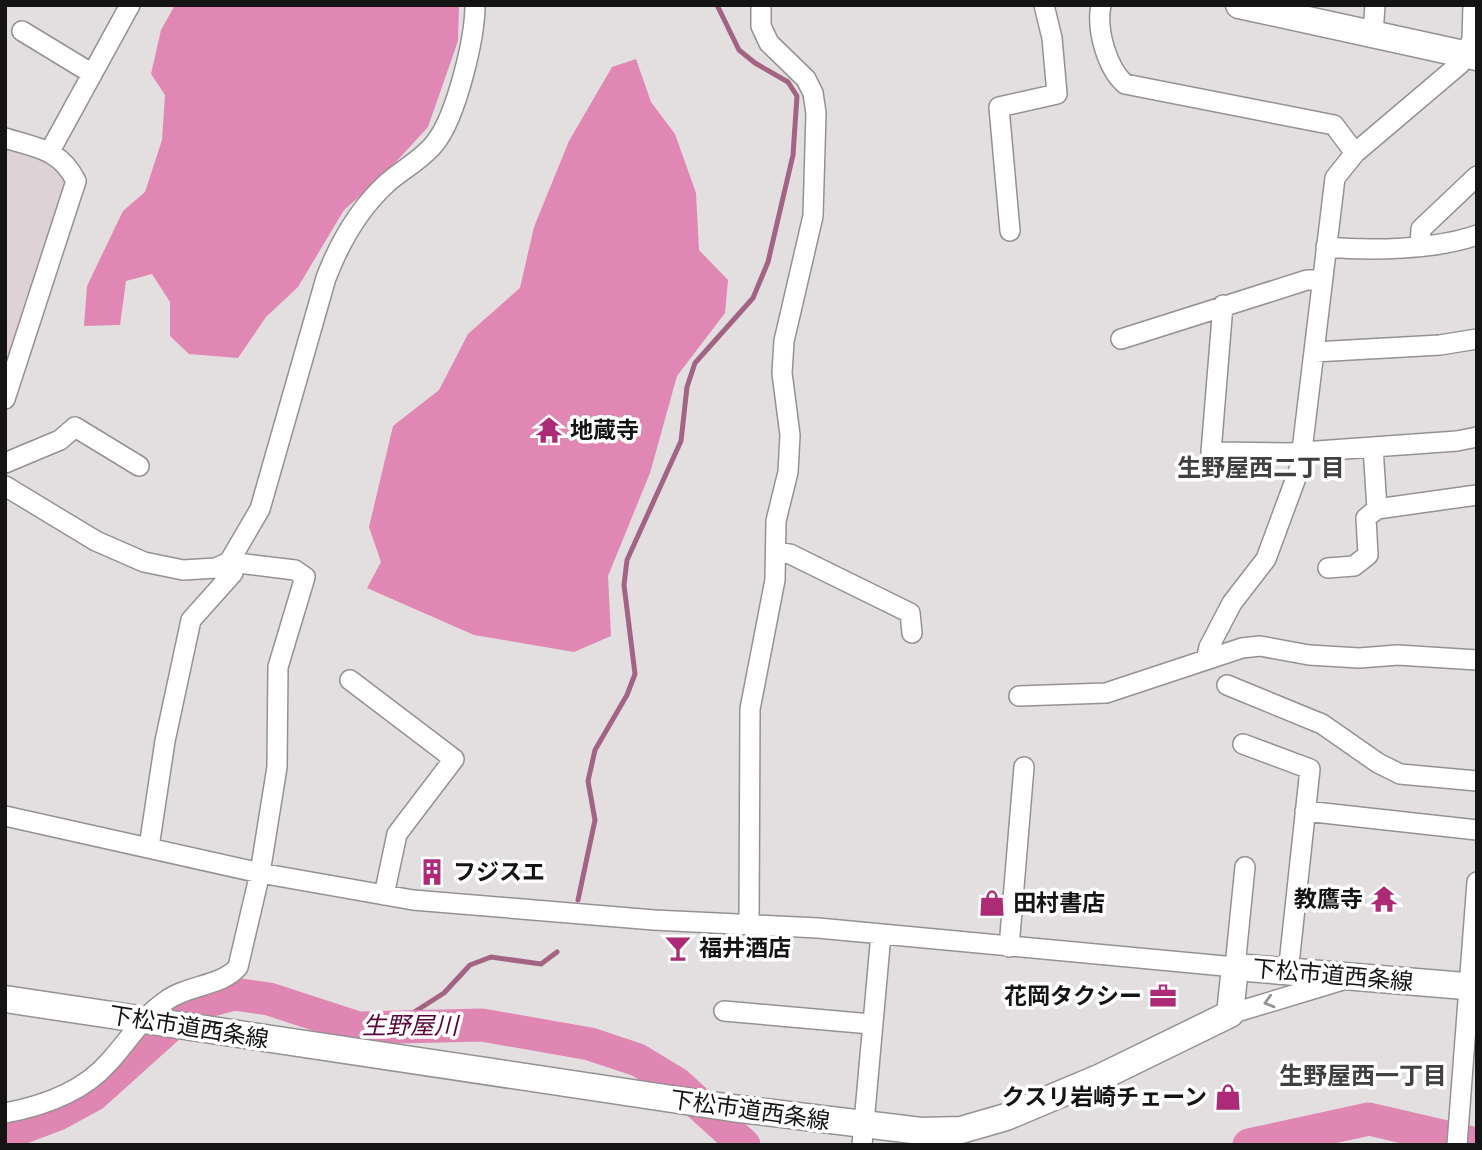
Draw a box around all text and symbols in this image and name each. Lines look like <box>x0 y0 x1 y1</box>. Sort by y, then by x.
temple icon: 地蔵寺 <box>534 415 564 445</box>
place label: 地蔵寺 <box>570 415 639 445</box>
district label: 生野屋西二丁目 <box>1177 452 1345 483</box>
building icon: フジスエ <box>417 857 447 887</box>
place label: フジスエ <box>453 857 545 887</box>
place label: 教鷹寺 <box>1294 884 1363 914</box>
temple icon: 教鷹寺 <box>1369 884 1399 914</box>
shop icon: 田村書店 <box>977 888 1007 918</box>
place label: 田村書店 <box>1013 888 1105 918</box>
bar icon: 福井酒店 <box>663 933 693 963</box>
place label: 福井酒店 <box>699 933 791 963</box>
street label: 下松市道西条線 <box>1251 953 1415 997</box>
place label: 花岡タクシー <box>1004 981 1142 1011</box>
office icon: 花岡タクシー <box>1148 981 1178 1011</box>
one-way arrow <box>1263 994 1275 1009</box>
street label: 下松市道西条線 <box>107 1000 271 1054</box>
water label: 生野屋川 <box>362 1010 461 1041</box>
district label: 生野屋西一丁目 <box>1279 1060 1447 1091</box>
place label: クスリ岩崎チェーン <box>1002 1082 1207 1112</box>
shop icon: クスリ岩崎チェーン <box>1213 1082 1243 1112</box>
street label: 下松市道西条線 <box>668 1084 832 1136</box>

